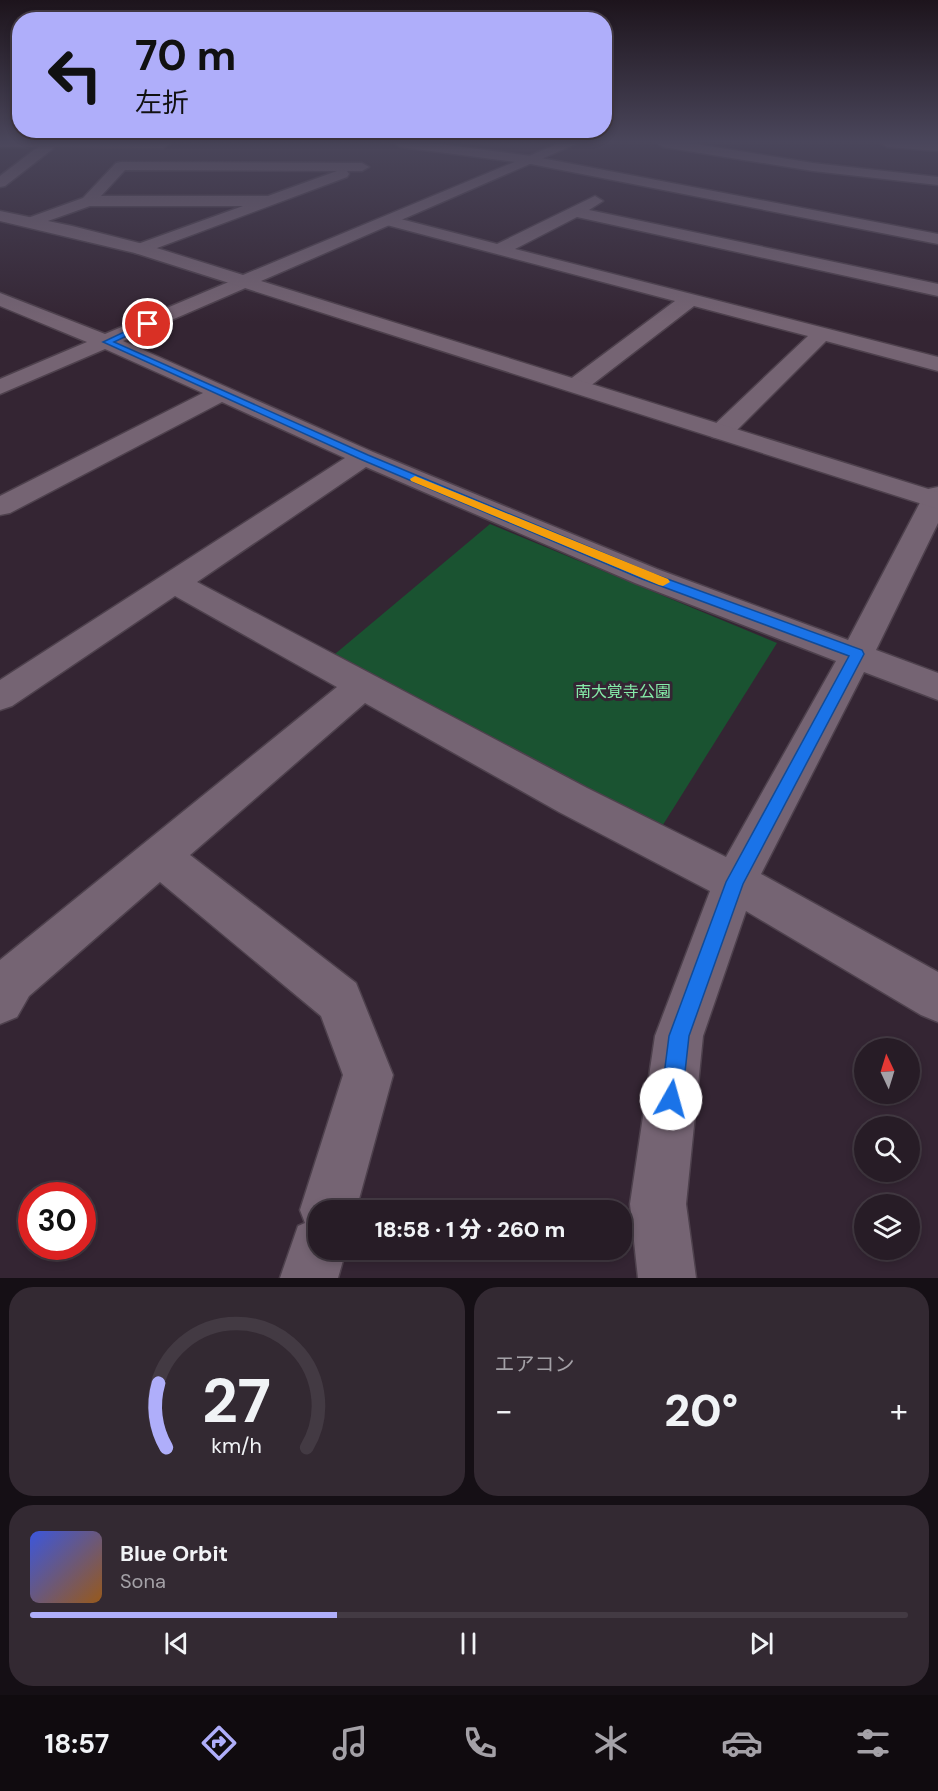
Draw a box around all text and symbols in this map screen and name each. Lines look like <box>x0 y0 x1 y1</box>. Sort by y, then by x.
text: 70 m <box>135 28 236 83</box>
icon: left <box>36 36 114 114</box>
text: 左折 <box>135 85 189 120</box>
pin <box>122 298 173 349</box>
icon: arrive <box>131 307 164 340</box>
park label: 南大覚寺公園 <box>575 681 671 702</box>
north arrow <box>854 1038 920 1104</box>
map controls <box>854 1038 920 1260</box>
position arrow <box>639 1067 703 1131</box>
button: search <box>854 1116 920 1182</box>
speed limit sign: 30 <box>18 1182 96 1260</box>
button: layers <box>854 1194 920 1260</box>
text: 18:58 · 1 分 · 260 m <box>375 1215 565 1244</box>
text: エアコン <box>495 1351 575 1377</box>
text: 27 <box>202 1360 271 1441</box>
text: 20° <box>664 1381 738 1440</box>
text: − <box>495 1389 513 1432</box>
text: + <box>890 1389 908 1432</box>
text: km/h <box>211 1433 262 1461</box>
text: Blue Orbit <box>120 1539 228 1568</box>
text: Sona <box>120 1568 166 1594</box>
icon: previous <box>160 1627 193 1660</box>
icon: pause <box>452 1627 485 1660</box>
icon: next <box>745 1627 778 1660</box>
icon: directions <box>198 1722 240 1764</box>
icon: music <box>329 1722 371 1764</box>
icon: phone <box>459 1722 501 1764</box>
icon: climate <box>590 1722 632 1764</box>
icon: car <box>721 1722 763 1764</box>
icon: filters <box>852 1722 894 1764</box>
text: 18:57 <box>44 1726 109 1761</box>

